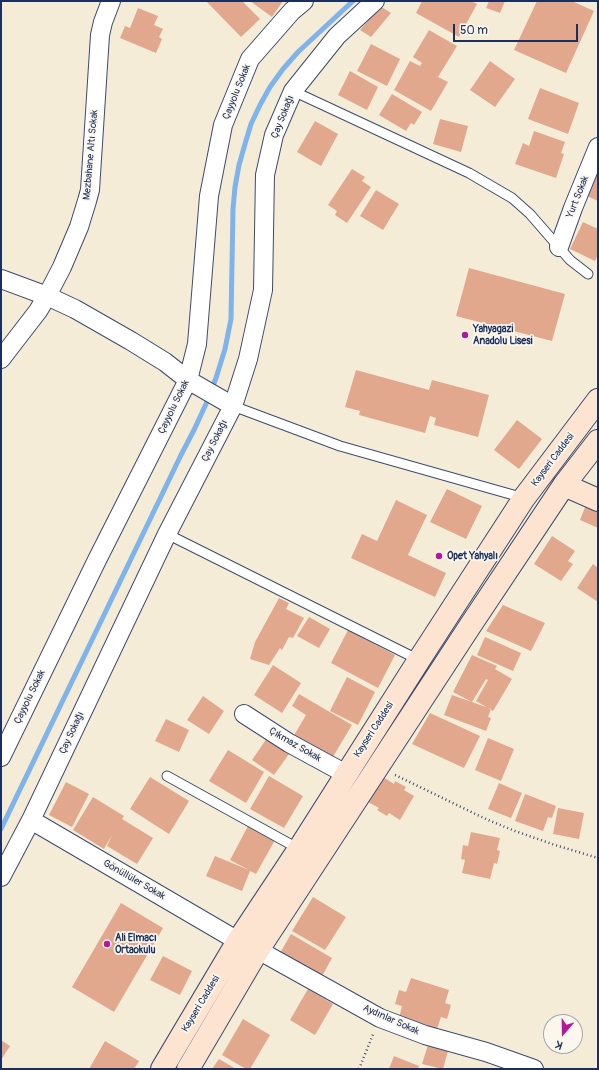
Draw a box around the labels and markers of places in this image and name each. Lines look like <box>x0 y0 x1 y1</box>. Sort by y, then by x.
place label: Yahyagazi Anadolu Lisesi <box>473 323 533 346</box>
marker: Yahyagazi Anadolu Lisesi <box>460 330 470 340</box>
place label: Opet Yahyalı <box>447 550 498 562</box>
marker: Opet Yahyalı <box>434 551 444 561</box>
place label: Ali Elmacı Ortaokulu <box>115 932 157 956</box>
marker: Ali Elmacı Ortaokulu <box>102 939 112 949</box>

